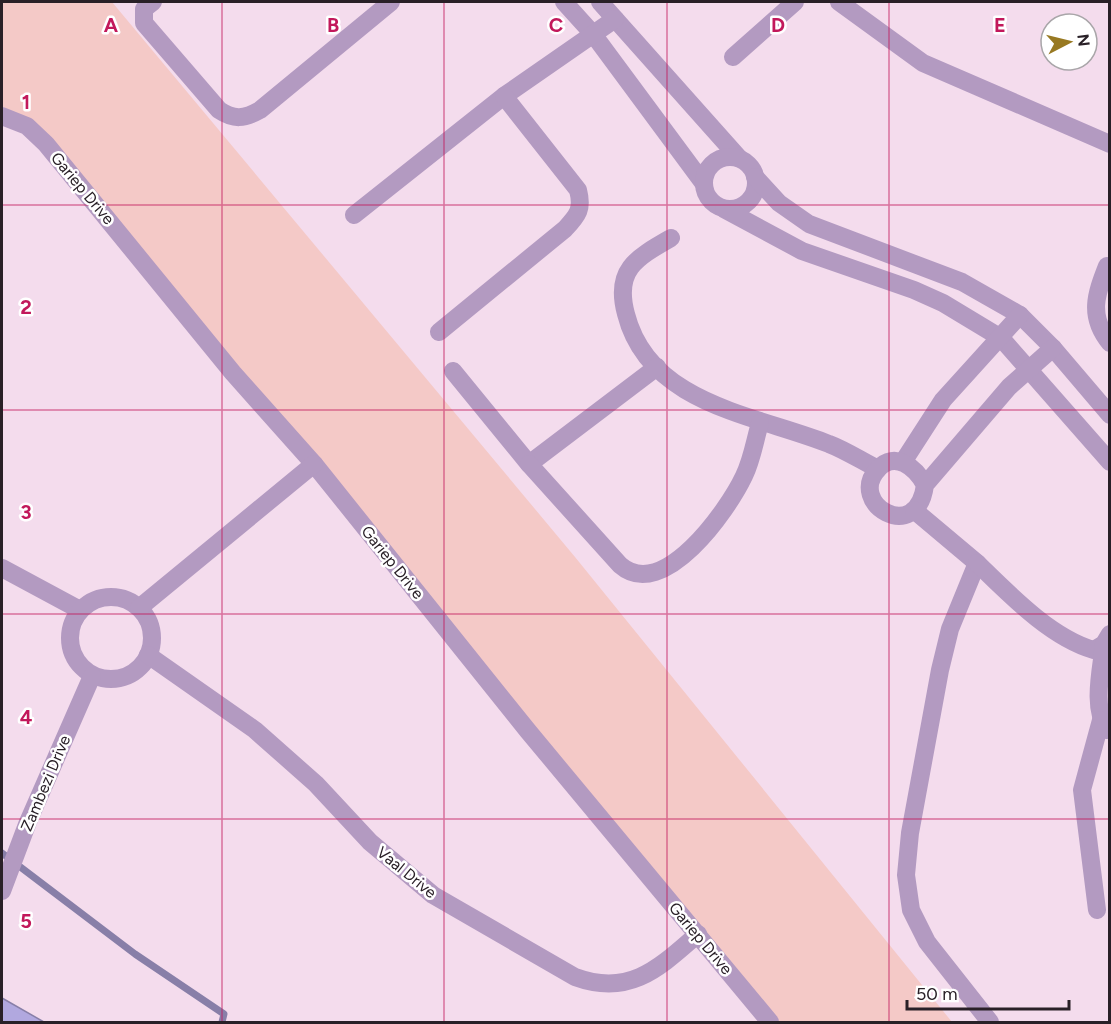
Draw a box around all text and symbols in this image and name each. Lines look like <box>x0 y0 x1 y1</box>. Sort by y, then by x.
north arrow <box>1039 12 1099 72</box>
text: A <box>104 13 119 37</box>
text: B <box>327 13 339 37</box>
text: C <box>549 13 563 37</box>
text: D <box>771 13 785 37</box>
text: E <box>994 13 1006 37</box>
text: N <box>1073 33 1094 48</box>
text: 1 <box>22 90 30 114</box>
street label: Gariep Drive <box>47 148 119 229</box>
text: 2 <box>20 295 32 319</box>
text: 3 <box>20 500 32 524</box>
street label: Gariep Drive <box>357 522 428 603</box>
text: 4 <box>20 705 33 729</box>
street label: Zambezi Drive <box>17 732 74 834</box>
street label: Vaal Drive <box>373 843 441 902</box>
street label: Gariep Drive <box>665 898 737 979</box>
text: 5 <box>20 909 32 933</box>
scale bar <box>907 973 1069 1011</box>
text: 50 m <box>916 983 958 1005</box>

